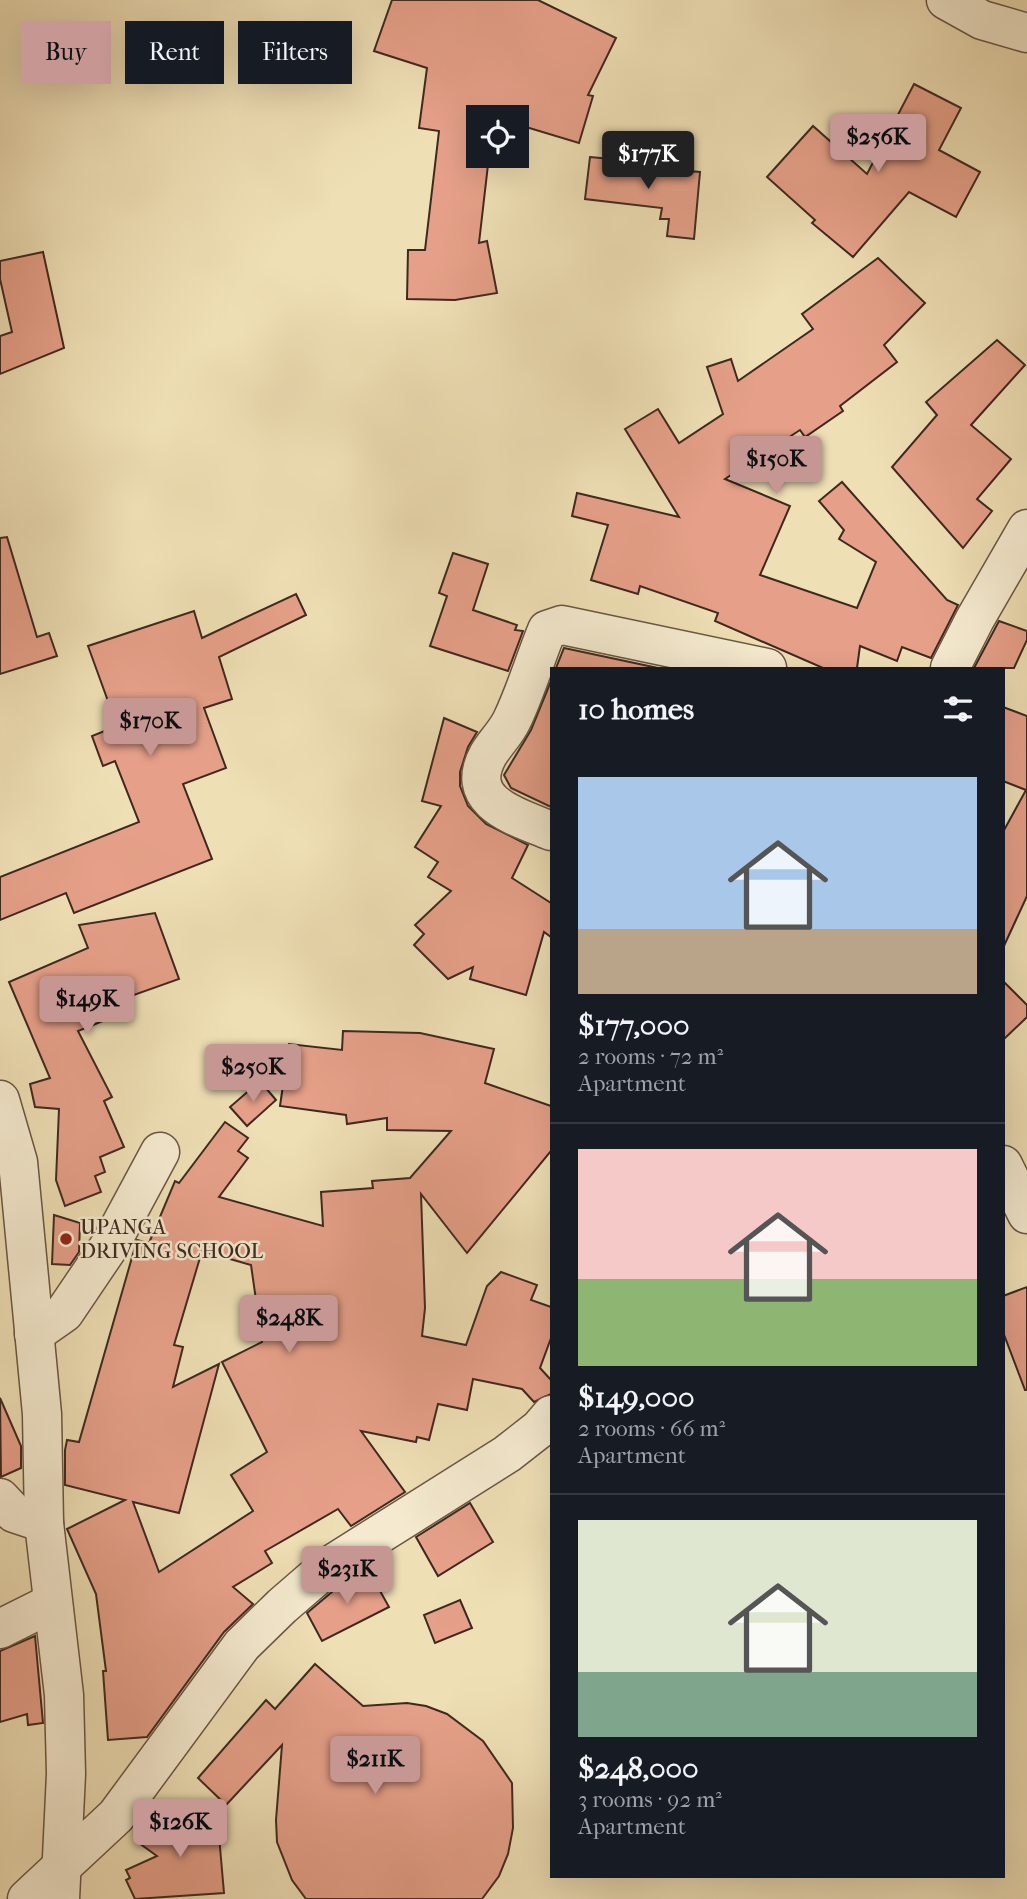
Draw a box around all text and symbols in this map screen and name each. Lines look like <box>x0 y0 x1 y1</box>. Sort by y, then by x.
chip: Buy <box>21 21 111 84</box>
chip: Rent <box>125 21 224 84</box>
chip: Filters <box>238 21 352 84</box>
map controls <box>466 105 529 168</box>
button: locate <box>466 105 529 168</box>
pin: $256K <box>829 114 927 174</box>
text: $256K <box>846 123 910 150</box>
pin: $177K <box>599 132 697 191</box>
text: $177K <box>618 140 678 167</box>
pin: $150K <box>727 436 825 496</box>
text: $150K <box>746 445 806 472</box>
icon: filters <box>939 690 977 728</box>
text: 10 homes <box>578 692 694 727</box>
pin: $170K <box>101 698 199 758</box>
text: $170K <box>119 707 181 734</box>
icon: home <box>715 822 841 948</box>
pin: $149K <box>38 976 136 1036</box>
text: $149K <box>55 985 119 1012</box>
text: $177,000 <box>578 1008 690 1043</box>
text: 2 rooms · 72 m² <box>578 1043 723 1070</box>
pin: $250K <box>204 1044 302 1104</box>
text: $250K <box>221 1053 285 1080</box>
text: Apartment <box>578 1070 686 1097</box>
icon: home <box>715 1194 841 1320</box>
place label: UPANGA DRIVING SCHOOL <box>80 1215 264 1263</box>
marker: UPANGA DRIVING SCHOOL <box>58 1231 74 1247</box>
pin: $248K <box>240 1296 338 1355</box>
text: $248K <box>256 1304 322 1331</box>
text: $149,000 <box>578 1380 695 1415</box>
text: 2 rooms · 66 m² <box>578 1415 725 1442</box>
text: Apartment <box>578 1442 686 1469</box>
pin: $231K <box>298 1546 396 1606</box>
text: $231K <box>318 1555 376 1582</box>
icon: home <box>715 1565 841 1691</box>
pin: $211K <box>326 1736 424 1796</box>
text: $211K <box>346 1745 404 1772</box>
text: $248,000 <box>578 1751 699 1786</box>
text: 3 rooms · 92 m² <box>578 1786 722 1813</box>
pin: $126K <box>131 1800 229 1859</box>
text: $126K <box>149 1808 211 1835</box>
text: Apartment <box>578 1813 686 1840</box>

